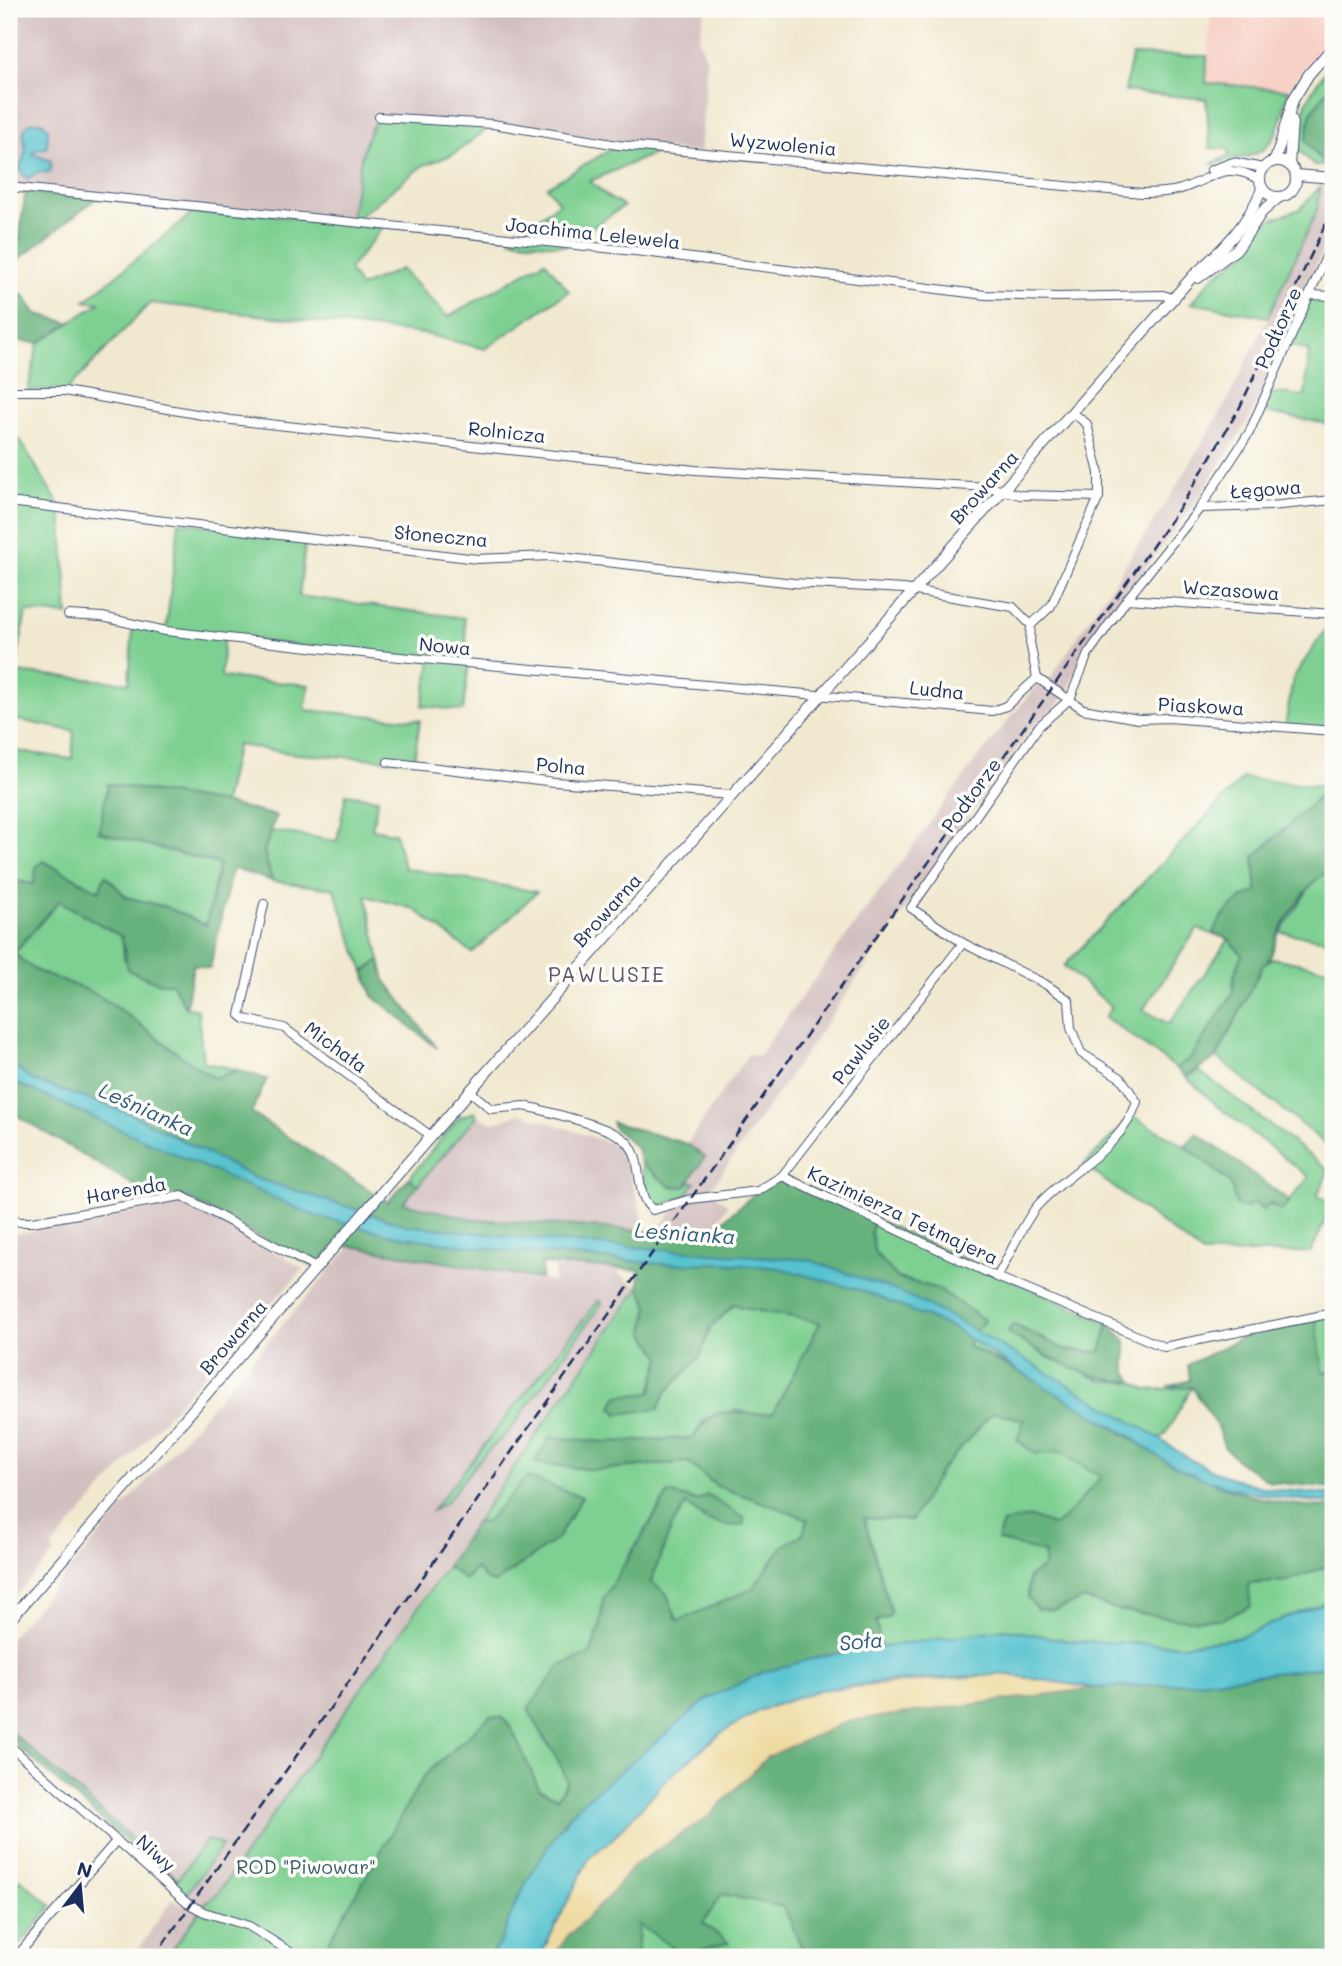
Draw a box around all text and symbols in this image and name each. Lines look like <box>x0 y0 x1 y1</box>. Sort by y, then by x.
street label: Wyzwolenia <box>728 126 838 161</box>
street label: Joachima Lelewela <box>504 211 682 254</box>
street label: Podtorze <box>1249 283 1307 372</box>
street label: Rolnicza <box>467 415 547 448</box>
street label: Browarna <box>944 444 1023 529</box>
street label: Łęgowa <box>1230 474 1302 503</box>
street label: Słoneczna <box>393 519 489 552</box>
street label: Wczasowa <box>1182 574 1280 605</box>
street label: Nowa <box>418 631 472 660</box>
street label: Ludna <box>908 674 966 705</box>
street label: Piaskowa <box>1157 691 1245 720</box>
street label: Polna <box>535 751 587 780</box>
street label: Podtorze <box>935 752 1006 837</box>
street label: Browarna <box>567 867 646 952</box>
district label: PAWLUSIE <box>548 960 666 987</box>
street label: Pawlusie <box>826 1010 895 1089</box>
street label: Michała <box>300 1015 373 1078</box>
water label: Leśnianka <box>95 1076 198 1142</box>
street label: Kazimierza Tetmajera <box>804 1159 1003 1270</box>
street label: Harenda <box>84 1170 168 1209</box>
water label: Leśnianka <box>634 1216 737 1250</box>
street label: Browarna <box>193 1294 272 1379</box>
water label: Soła <box>838 1625 884 1656</box>
street label: Niwy <box>131 1828 181 1877</box>
north arrow <box>46 1850 116 1920</box>
park label: ROD "Piwowar" <box>236 1854 376 1879</box>
text: N <box>74 1855 95 1883</box>

